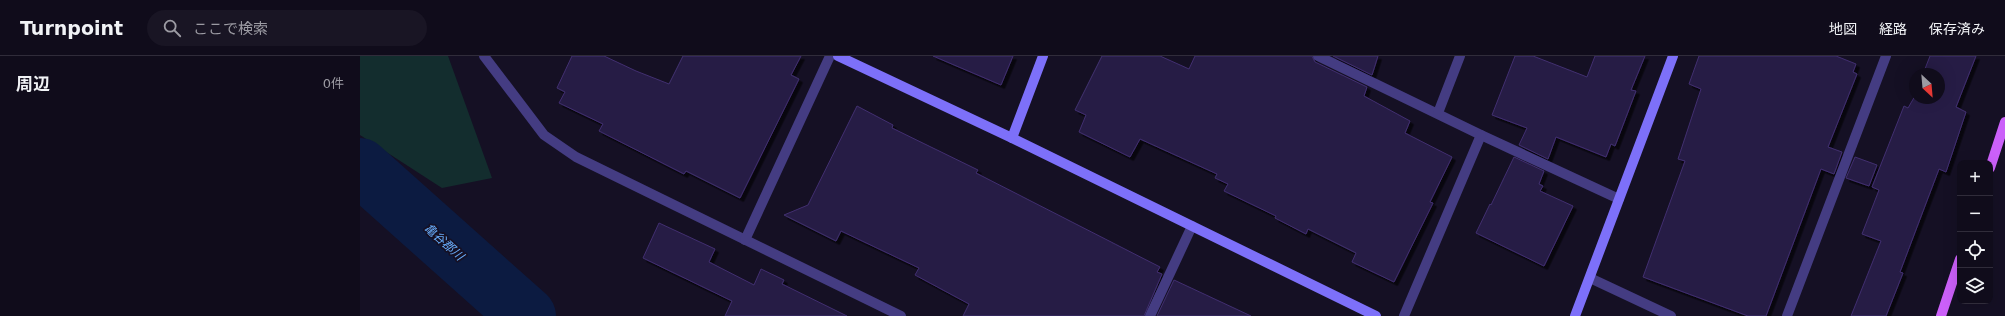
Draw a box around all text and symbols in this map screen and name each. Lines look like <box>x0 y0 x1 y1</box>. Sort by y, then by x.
search box <box>147 10 427 46</box>
text: Turnpoint <box>20 17 123 39</box>
icon: search <box>161 17 183 39</box>
text: ここで検索 <box>193 20 268 38</box>
text: 地図 <box>1829 21 1857 37</box>
text: 経路 <box>1879 21 1907 37</box>
text: 保存済み <box>1929 21 1985 37</box>
north arrow <box>1909 68 1945 104</box>
text: 周辺 <box>16 74 50 94</box>
text: 0件 <box>323 76 344 91</box>
map controls <box>1957 160 1993 304</box>
button: + <box>1957 160 1993 196</box>
button: − <box>1957 196 1993 232</box>
water label: 亀谷郡川 <box>421 221 468 265</box>
button: locate <box>1957 232 1993 268</box>
button: layers <box>1957 268 1993 304</box>

